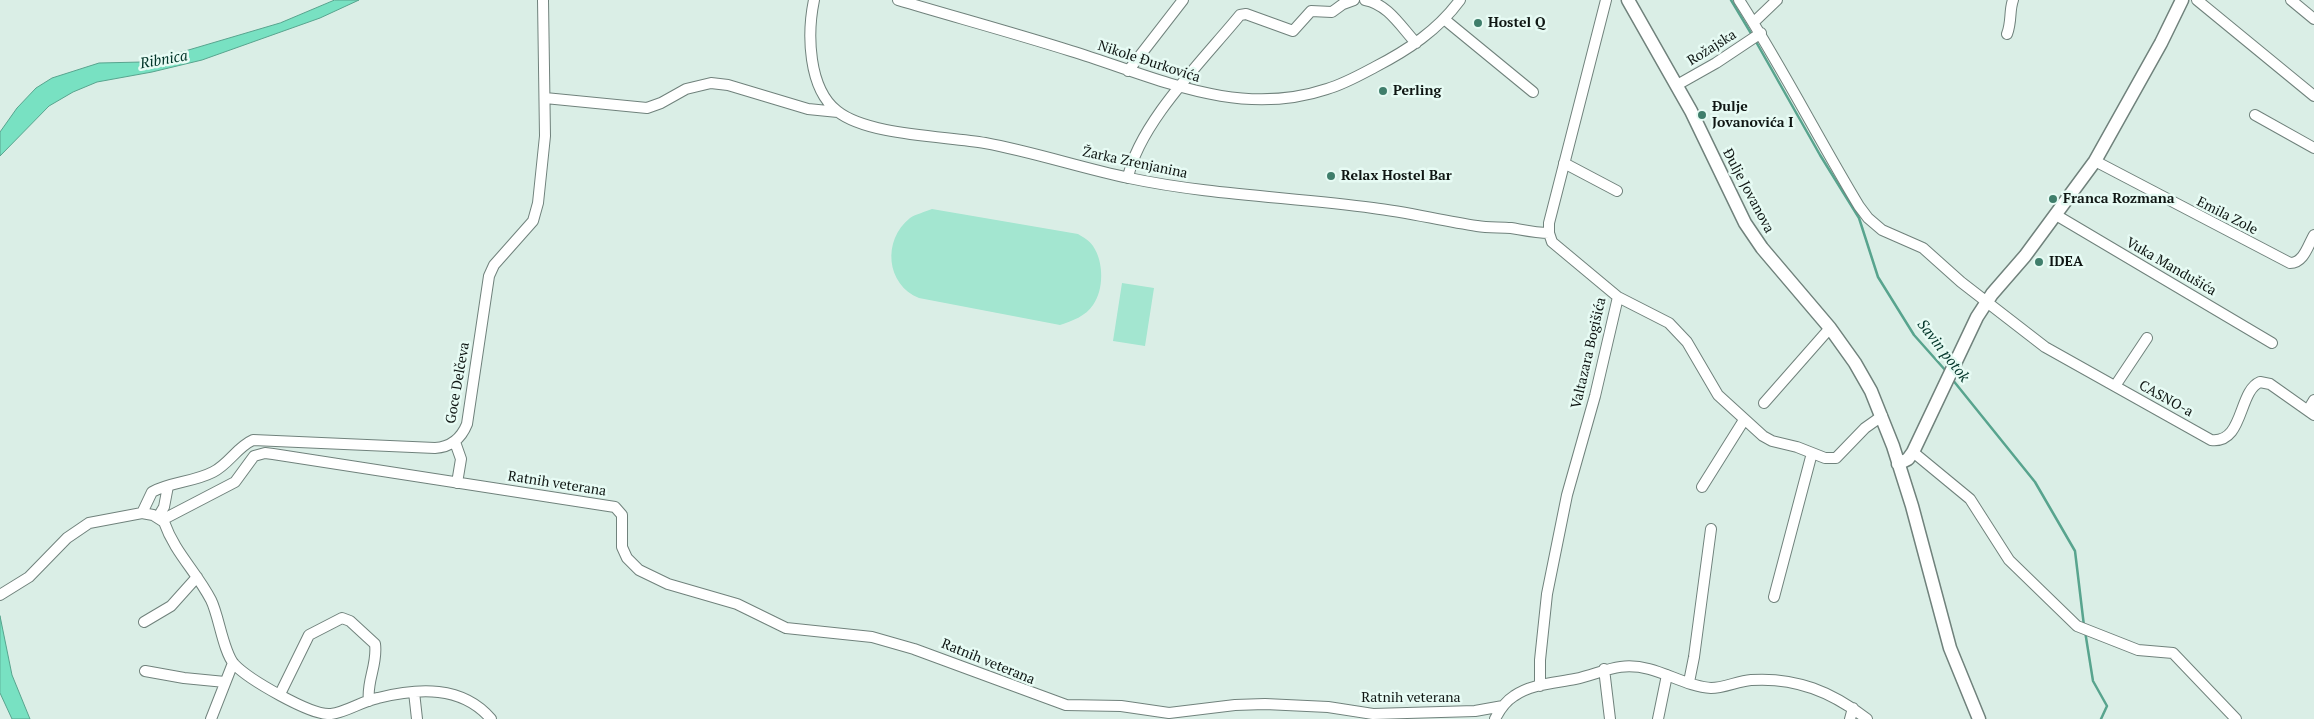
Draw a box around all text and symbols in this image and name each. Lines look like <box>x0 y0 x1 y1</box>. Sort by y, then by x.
place label: Hostel Q <box>1488 15 1545 31</box>
marker: Hostel Q <box>1472 17 1484 29</box>
street label: Rožajska <box>1684 26 1740 70</box>
street label: Nikole Đurkovića <box>1096 38 1202 86</box>
water label: Ribnica <box>139 47 189 73</box>
place label: Perling <box>1393 83 1441 99</box>
marker: Perling <box>1377 85 1389 97</box>
place label: Đulje Jovanovića I <box>1712 99 1793 132</box>
marker: Đulje Jovanovića I <box>1696 109 1708 121</box>
street label: Žarka Zrenjanina <box>1081 144 1189 182</box>
street label: Đulje Jovanova <box>1719 146 1777 236</box>
place label: Relax Hostel Bar <box>1341 168 1452 184</box>
marker: Relax Hostel Bar <box>1325 170 1337 182</box>
place label: Franca Rozmana <box>2063 191 2175 207</box>
marker: Franca Rozmana <box>2047 193 2059 205</box>
street label: Emila Zole <box>2194 193 2260 239</box>
street label: Vuka Mandušića <box>2123 234 2219 300</box>
place label: IDEA <box>2049 254 2083 270</box>
marker: IDEA <box>2033 256 2045 268</box>
street label: Valtazara Bogišića <box>1568 296 1610 410</box>
water label: Savin potok <box>1913 316 1973 386</box>
street label: Goce Delčeva <box>443 341 473 425</box>
street label: CASNO-a <box>2136 377 2196 421</box>
street label: Ratnih veterana <box>507 468 607 500</box>
street label: Ratnih veterana <box>939 636 1037 688</box>
street label: Ratnih veterana <box>1361 690 1461 706</box>

